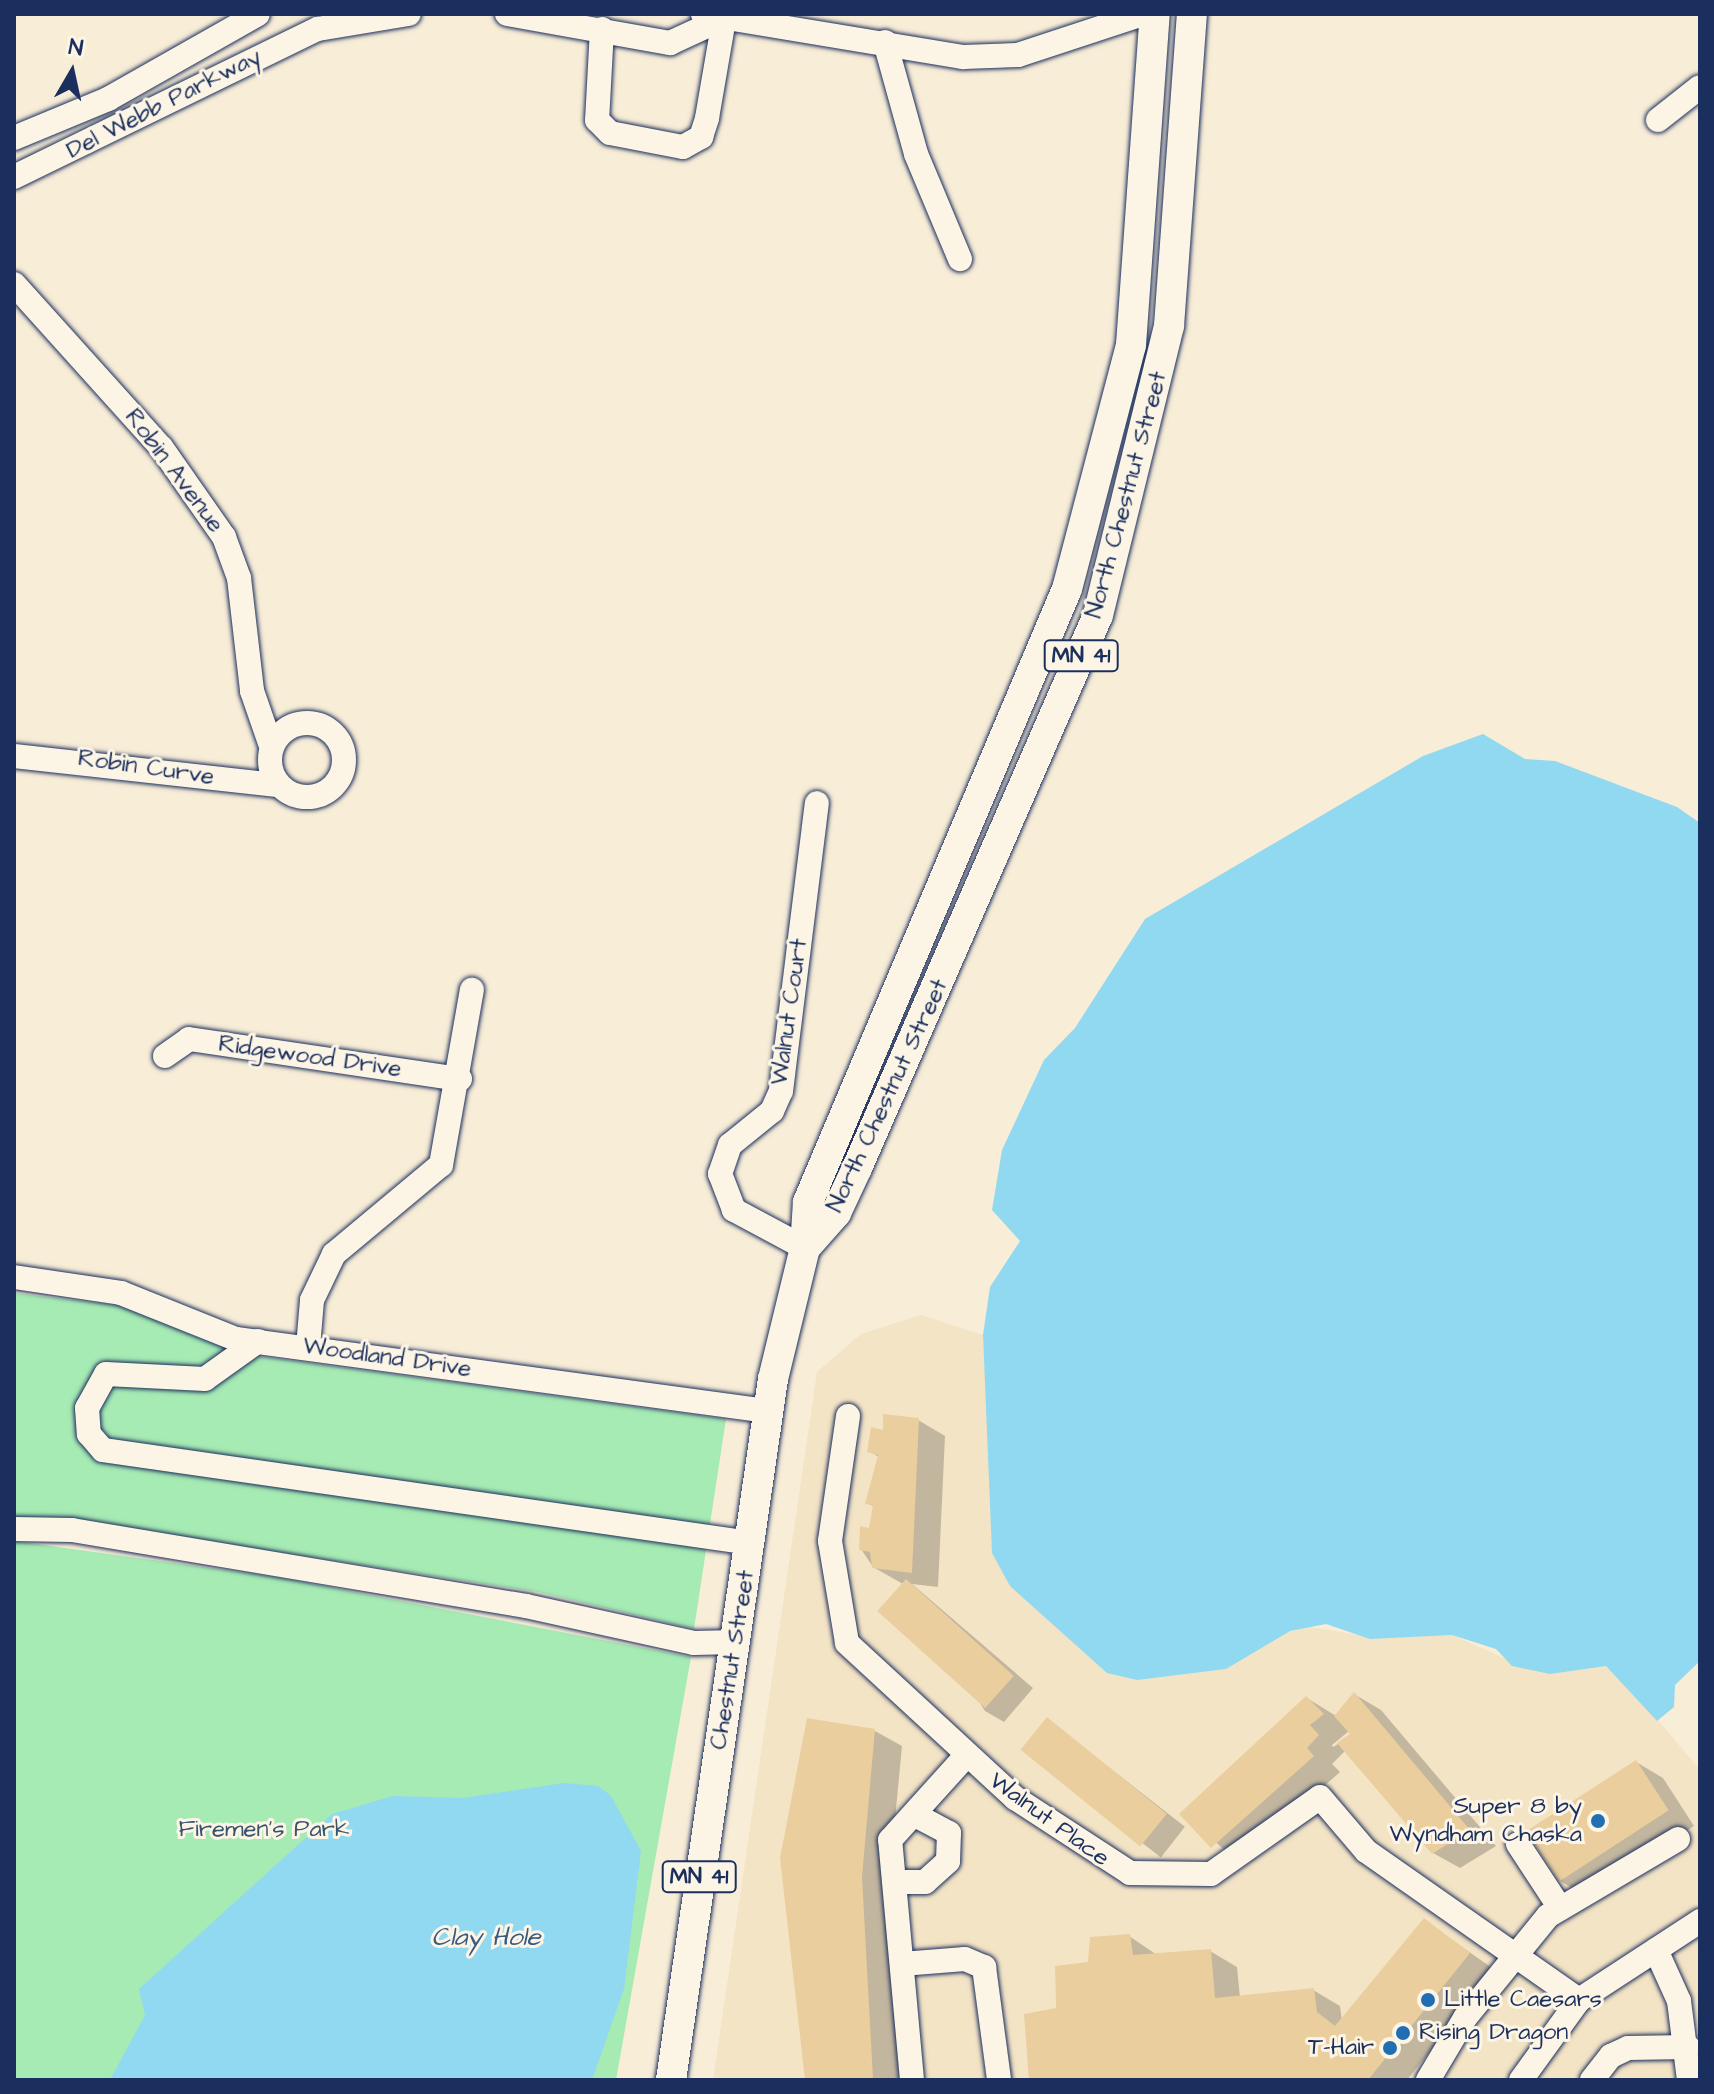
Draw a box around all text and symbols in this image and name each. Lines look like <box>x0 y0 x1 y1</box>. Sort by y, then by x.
text: N <box>67 31 85 64</box>
north arrow <box>32 32 112 112</box>
street label: Del Webb Parkway <box>62 43 266 165</box>
street label: North Chestnut Street <box>1080 369 1174 621</box>
street label: Robin Avenue <box>118 404 230 538</box>
road number: MN 41 <box>1043 638 1119 674</box>
street label: Robin Curve <box>76 744 216 792</box>
street label: Walnut Court <box>765 937 815 1087</box>
street label: North Chestnut Street <box>821 975 955 1217</box>
street label: Ridgewood Drive <box>217 1030 403 1084</box>
street label: Woodland Drive <box>301 1332 473 1384</box>
street label: Chestnut Street <box>705 1568 761 1752</box>
street label: Walnut Place <box>983 1767 1115 1873</box>
place label: Super 8 by Wyndham Chaska <box>1389 1793 1582 1849</box>
marker: Super 8 by Wyndham Chaska <box>1589 1812 1607 1830</box>
park label: Firemen's Park <box>178 1816 350 1844</box>
road number: MN 41 <box>661 1859 737 1895</box>
water label: Clay Hole <box>432 1922 540 1954</box>
place label: Little Caesars <box>1444 1986 1602 2014</box>
marker: Little Caesars <box>1419 1991 1437 2009</box>
place label: Rising Dragon <box>1419 2019 1568 2047</box>
marker: Rising Dragon <box>1394 2024 1412 2042</box>
place label: T-Hair <box>1308 2034 1374 2062</box>
marker: T-Hair <box>1381 2039 1399 2057</box>

